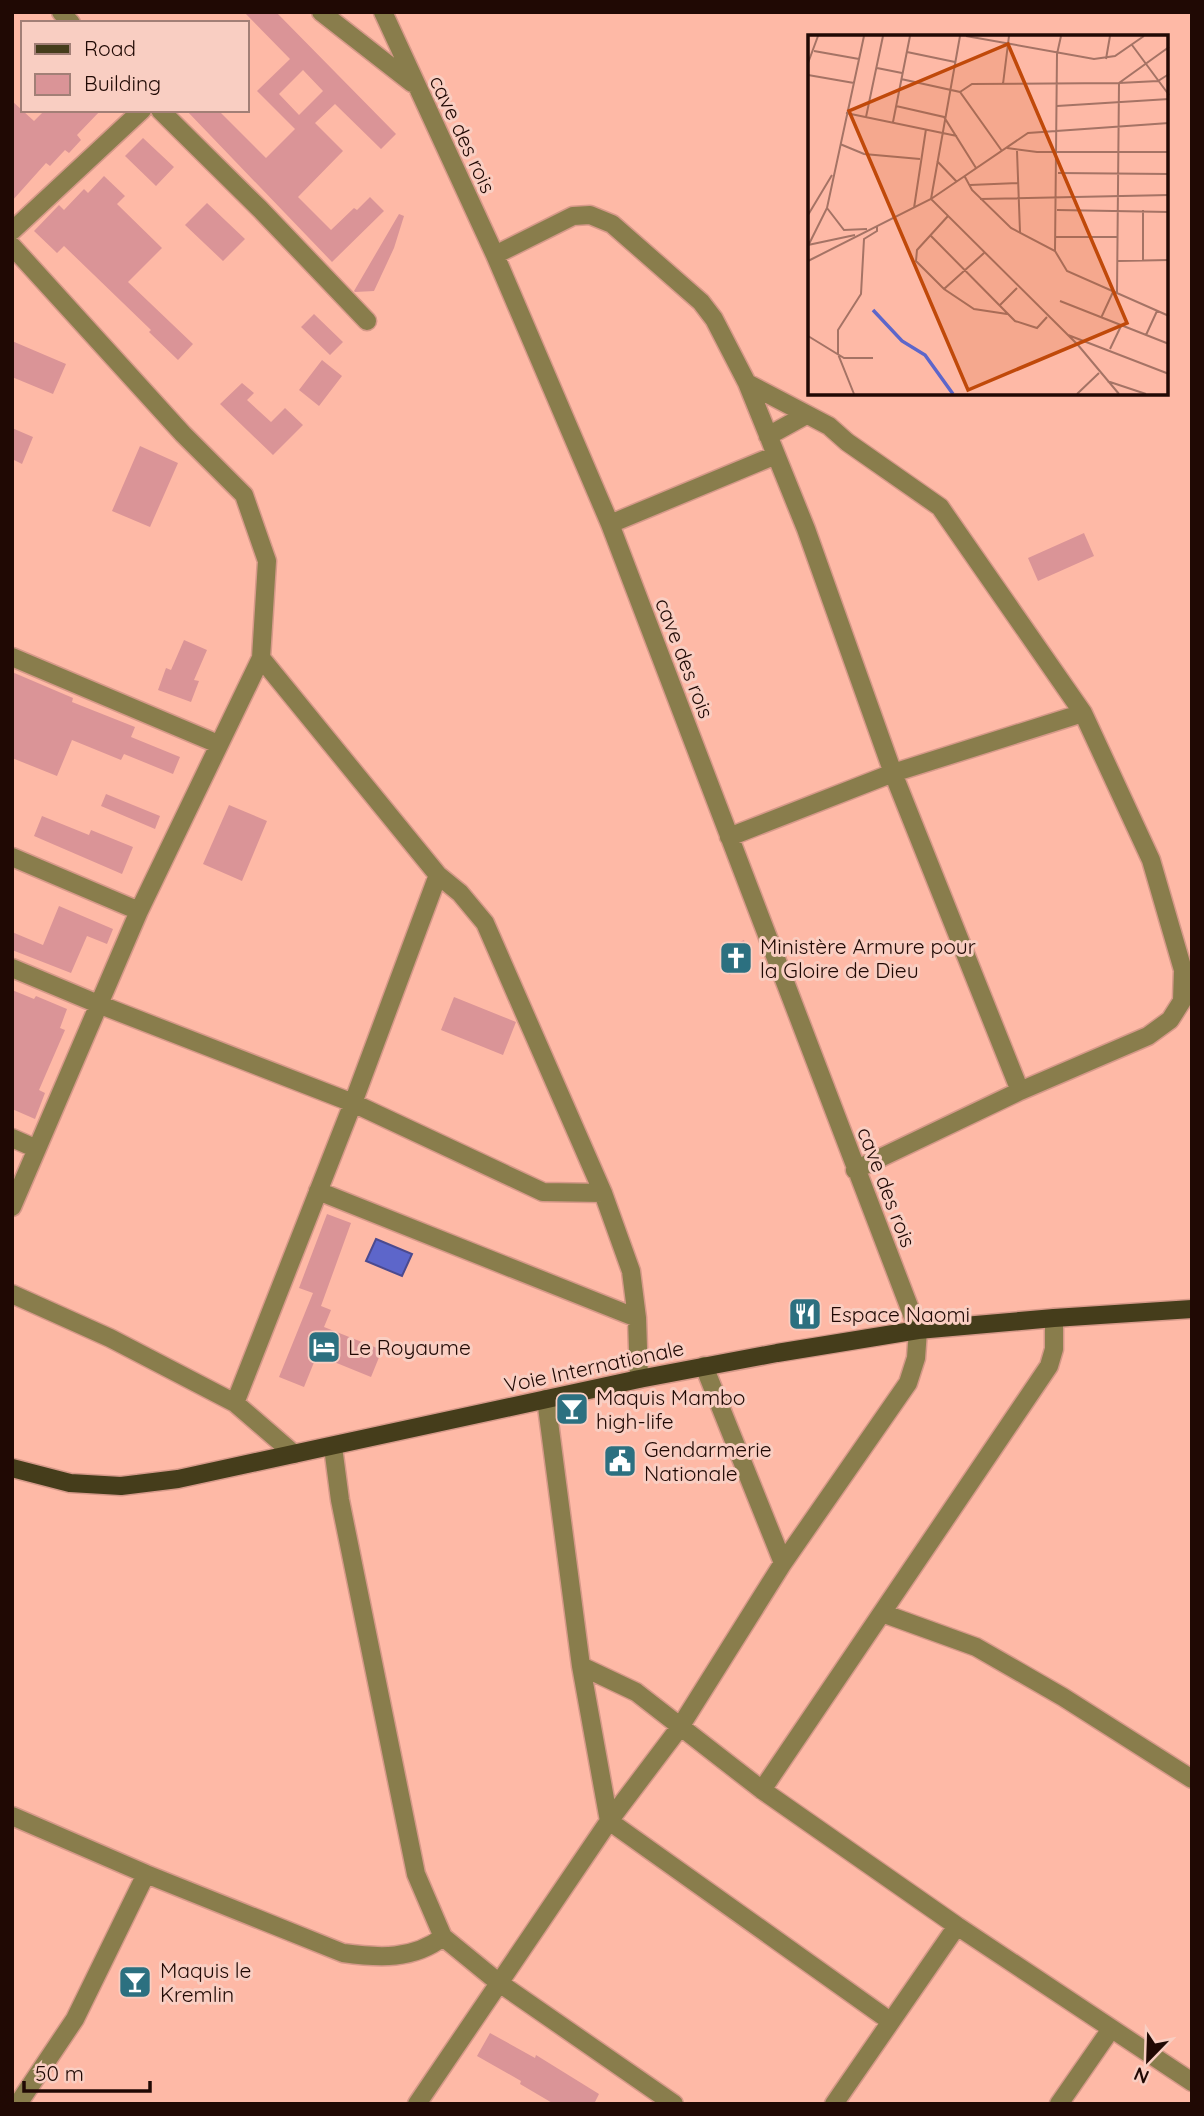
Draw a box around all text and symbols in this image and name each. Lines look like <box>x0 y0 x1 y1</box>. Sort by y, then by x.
legend <box>21 21 248 112</box>
text: Road <box>84 35 136 61</box>
inset map <box>808 35 1169 396</box>
text: Building <box>84 70 161 96</box>
street label: cave des rois <box>424 71 502 197</box>
street label: cave des rois <box>650 594 720 722</box>
place label: Ministère Armure pour la Gloire de Dieu <box>760 933 976 983</box>
church icon: Ministère Armure pour la Gloire de Dieu <box>717 939 755 977</box>
street label: cave des rois <box>852 1123 922 1251</box>
restaurant icon: Espace Naomi <box>786 1295 824 1333</box>
place label: Espace Naomi <box>830 1301 970 1327</box>
hotel icon: Le Royaume <box>305 1328 343 1366</box>
place label: Le Royaume <box>348 1334 471 1360</box>
street label: Voie Internationale <box>502 1334 686 1398</box>
place label: Maquis Mambo high-life <box>596 1384 746 1434</box>
bar icon: Maquis Mambo high-life <box>553 1390 591 1428</box>
place label: Gendarmerie Nationale <box>644 1436 772 1486</box>
public building icon: Gendarmerie Nationale <box>601 1442 639 1480</box>
place label: Maquis le Kremlin <box>160 1957 251 2007</box>
bar icon: Maquis le Kremlin <box>116 1963 154 2001</box>
north arrow <box>1113 2025 1183 2095</box>
scale bar <box>24 2050 150 2094</box>
text: 50 m <box>35 2060 84 2086</box>
text: N <box>1130 2062 1152 2089</box>

